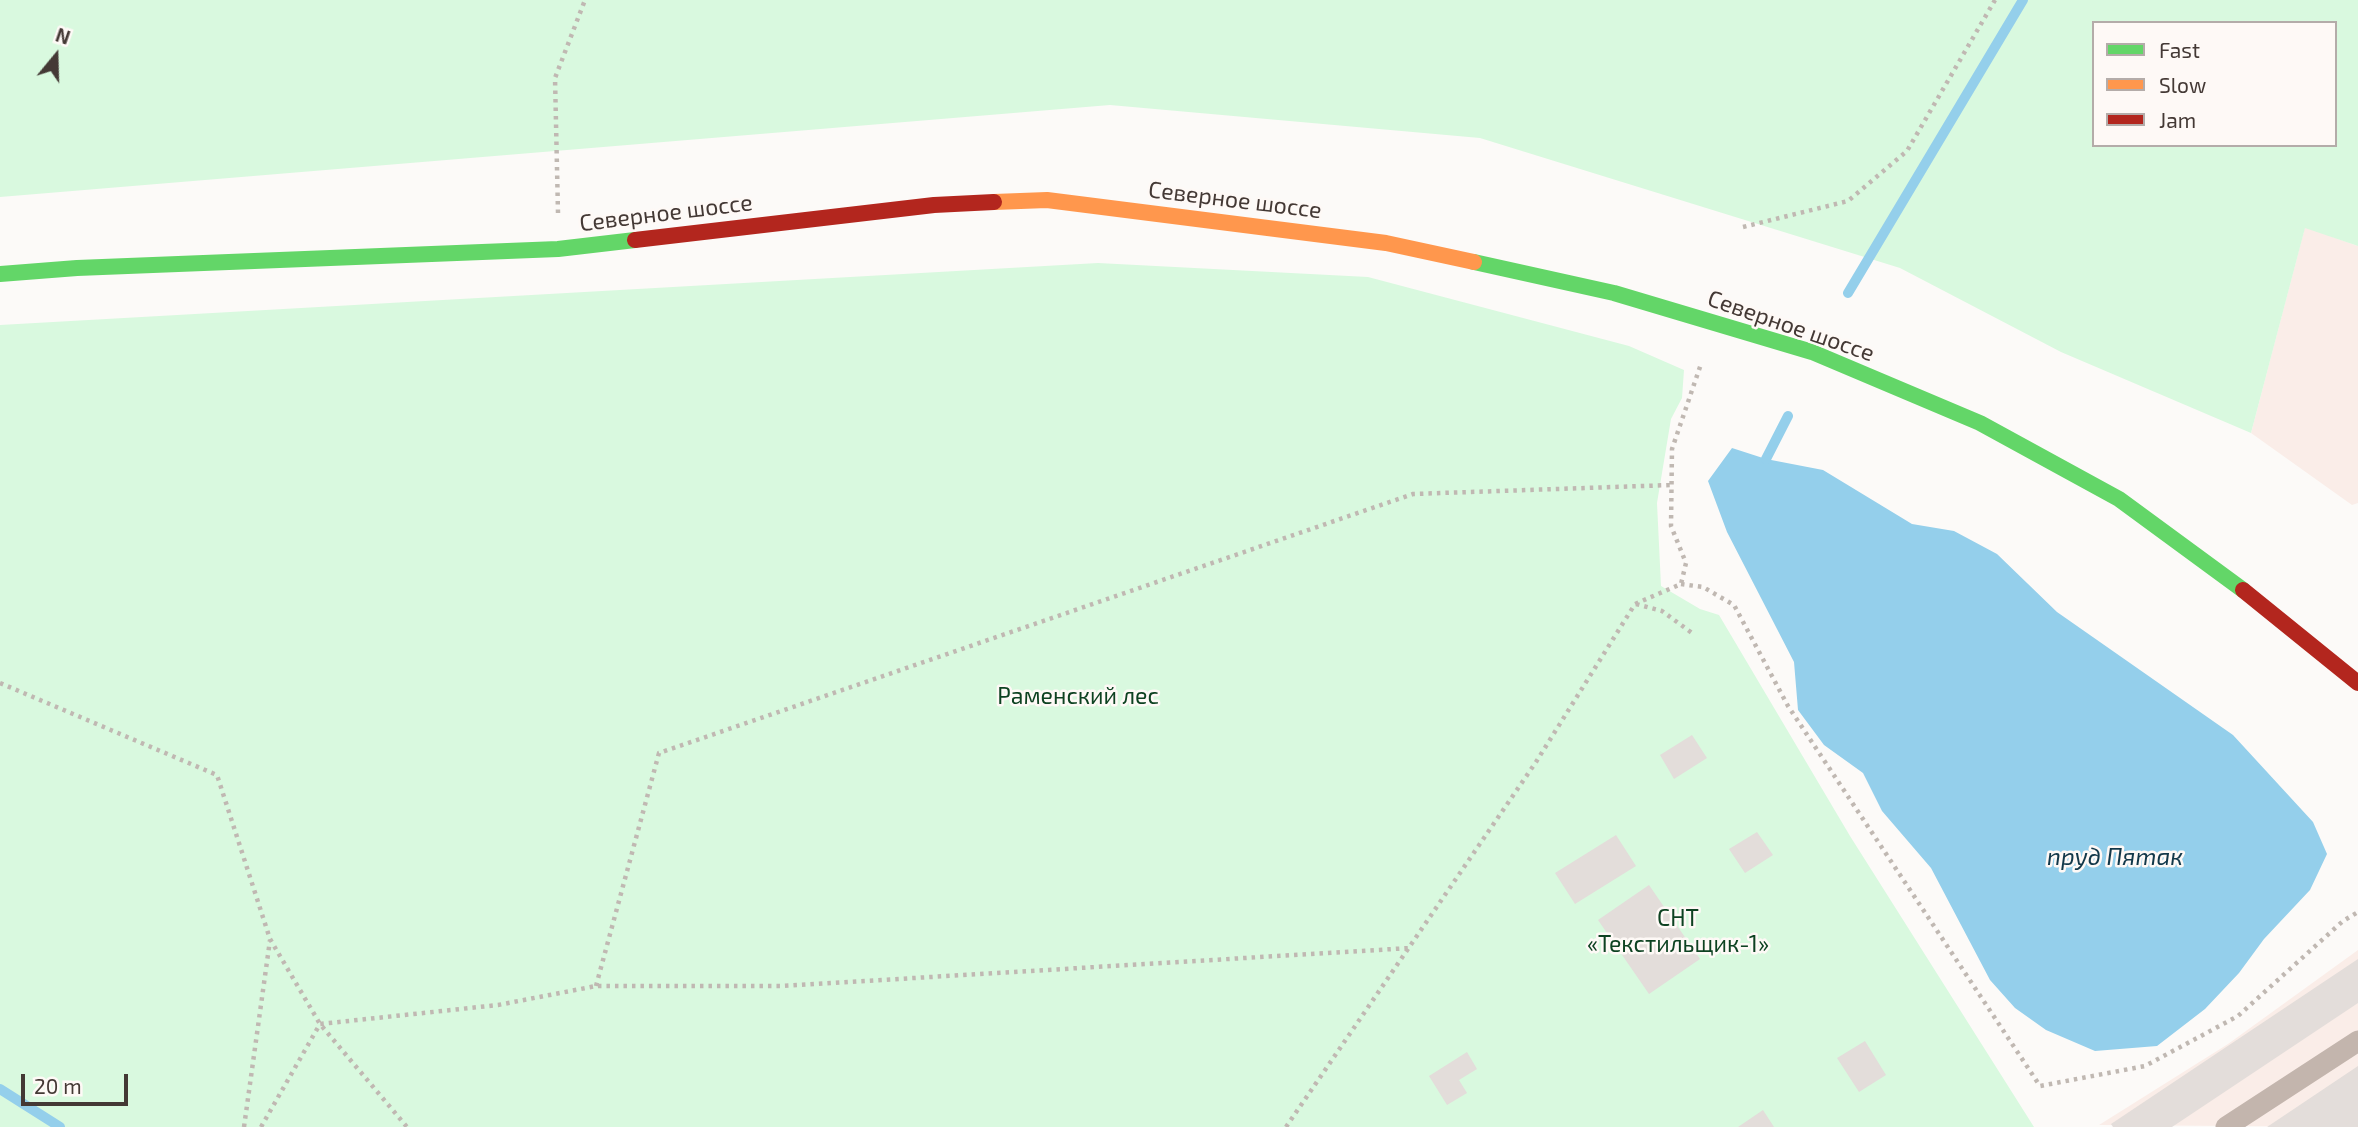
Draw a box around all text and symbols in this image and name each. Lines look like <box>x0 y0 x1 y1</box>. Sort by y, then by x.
north arrow <box>21 21 91 91</box>
legend <box>2092 21 2337 147</box>
text: N <box>53 23 73 49</box>
text: Fast <box>2159 37 2200 62</box>
text: Slow <box>2159 72 2206 97</box>
text: Jam <box>2159 107 2196 132</box>
street label: Северное шоссе <box>1147 176 1323 224</box>
street label: Северное шоссе <box>578 189 754 237</box>
street label: Северное шоссе <box>1704 285 1878 367</box>
park label: Раменский лес <box>997 682 1159 710</box>
water label: пруд Пятак <box>2047 843 2183 871</box>
park label: СНТ «Текстильщик-1» <box>1587 904 1769 958</box>
scale bar <box>24 1060 131 1104</box>
text: 20 m <box>34 1073 82 1098</box>

